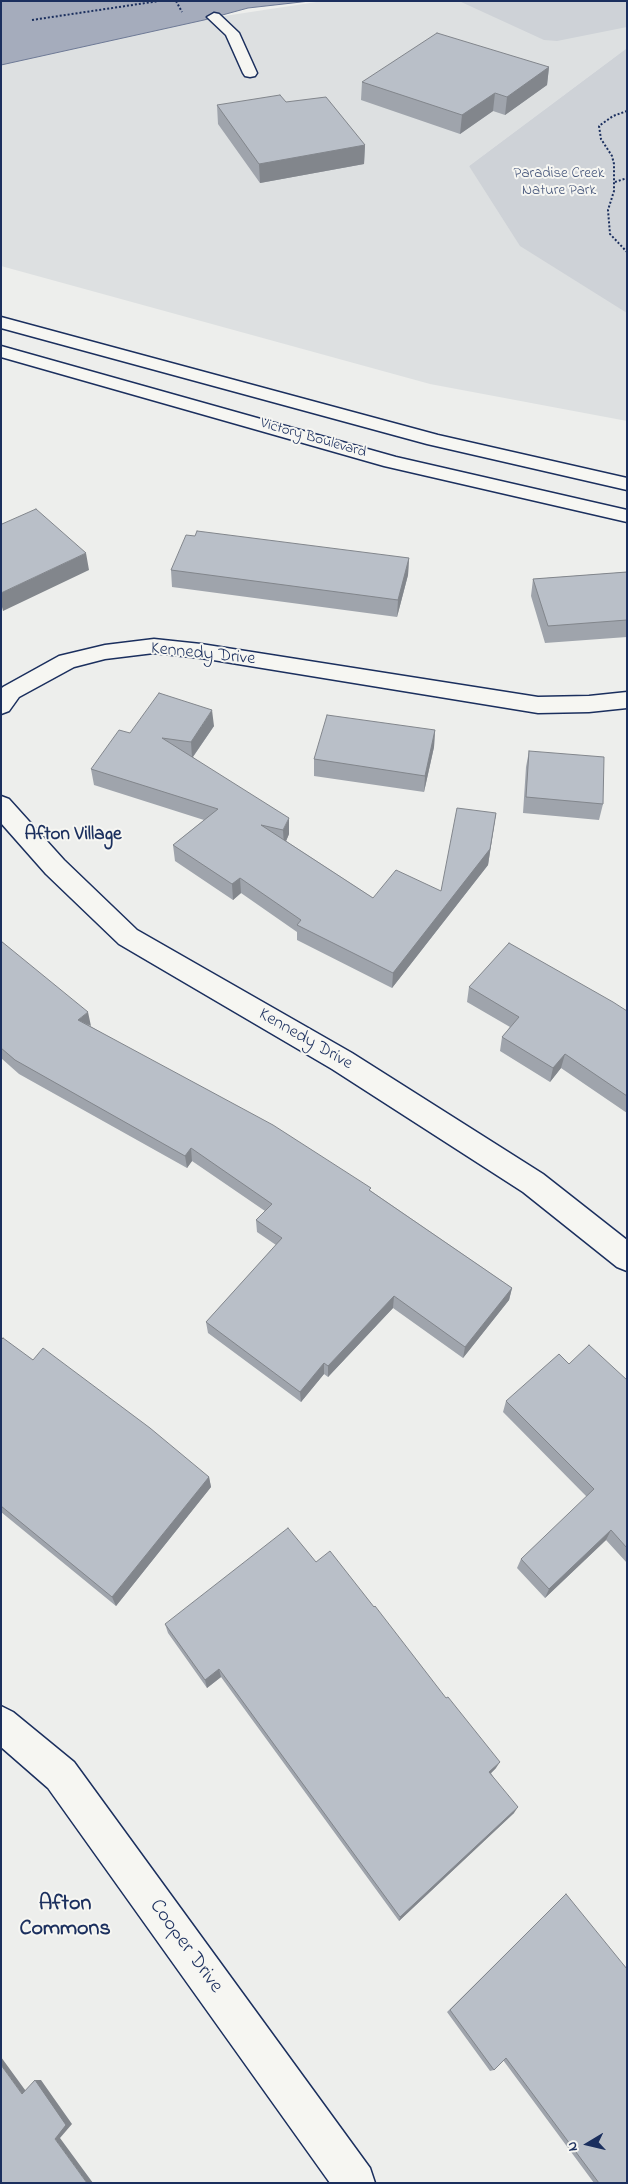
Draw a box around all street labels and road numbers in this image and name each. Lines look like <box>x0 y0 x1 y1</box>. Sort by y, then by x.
street label: Victory Boulevard <box>258 415 368 463</box>
street label: Kennedy Drive <box>150 639 256 671</box>
street label: Kennedy Drive <box>254 1004 356 1076</box>
street label: Cooper Drive <box>143 1895 227 1999</box>

